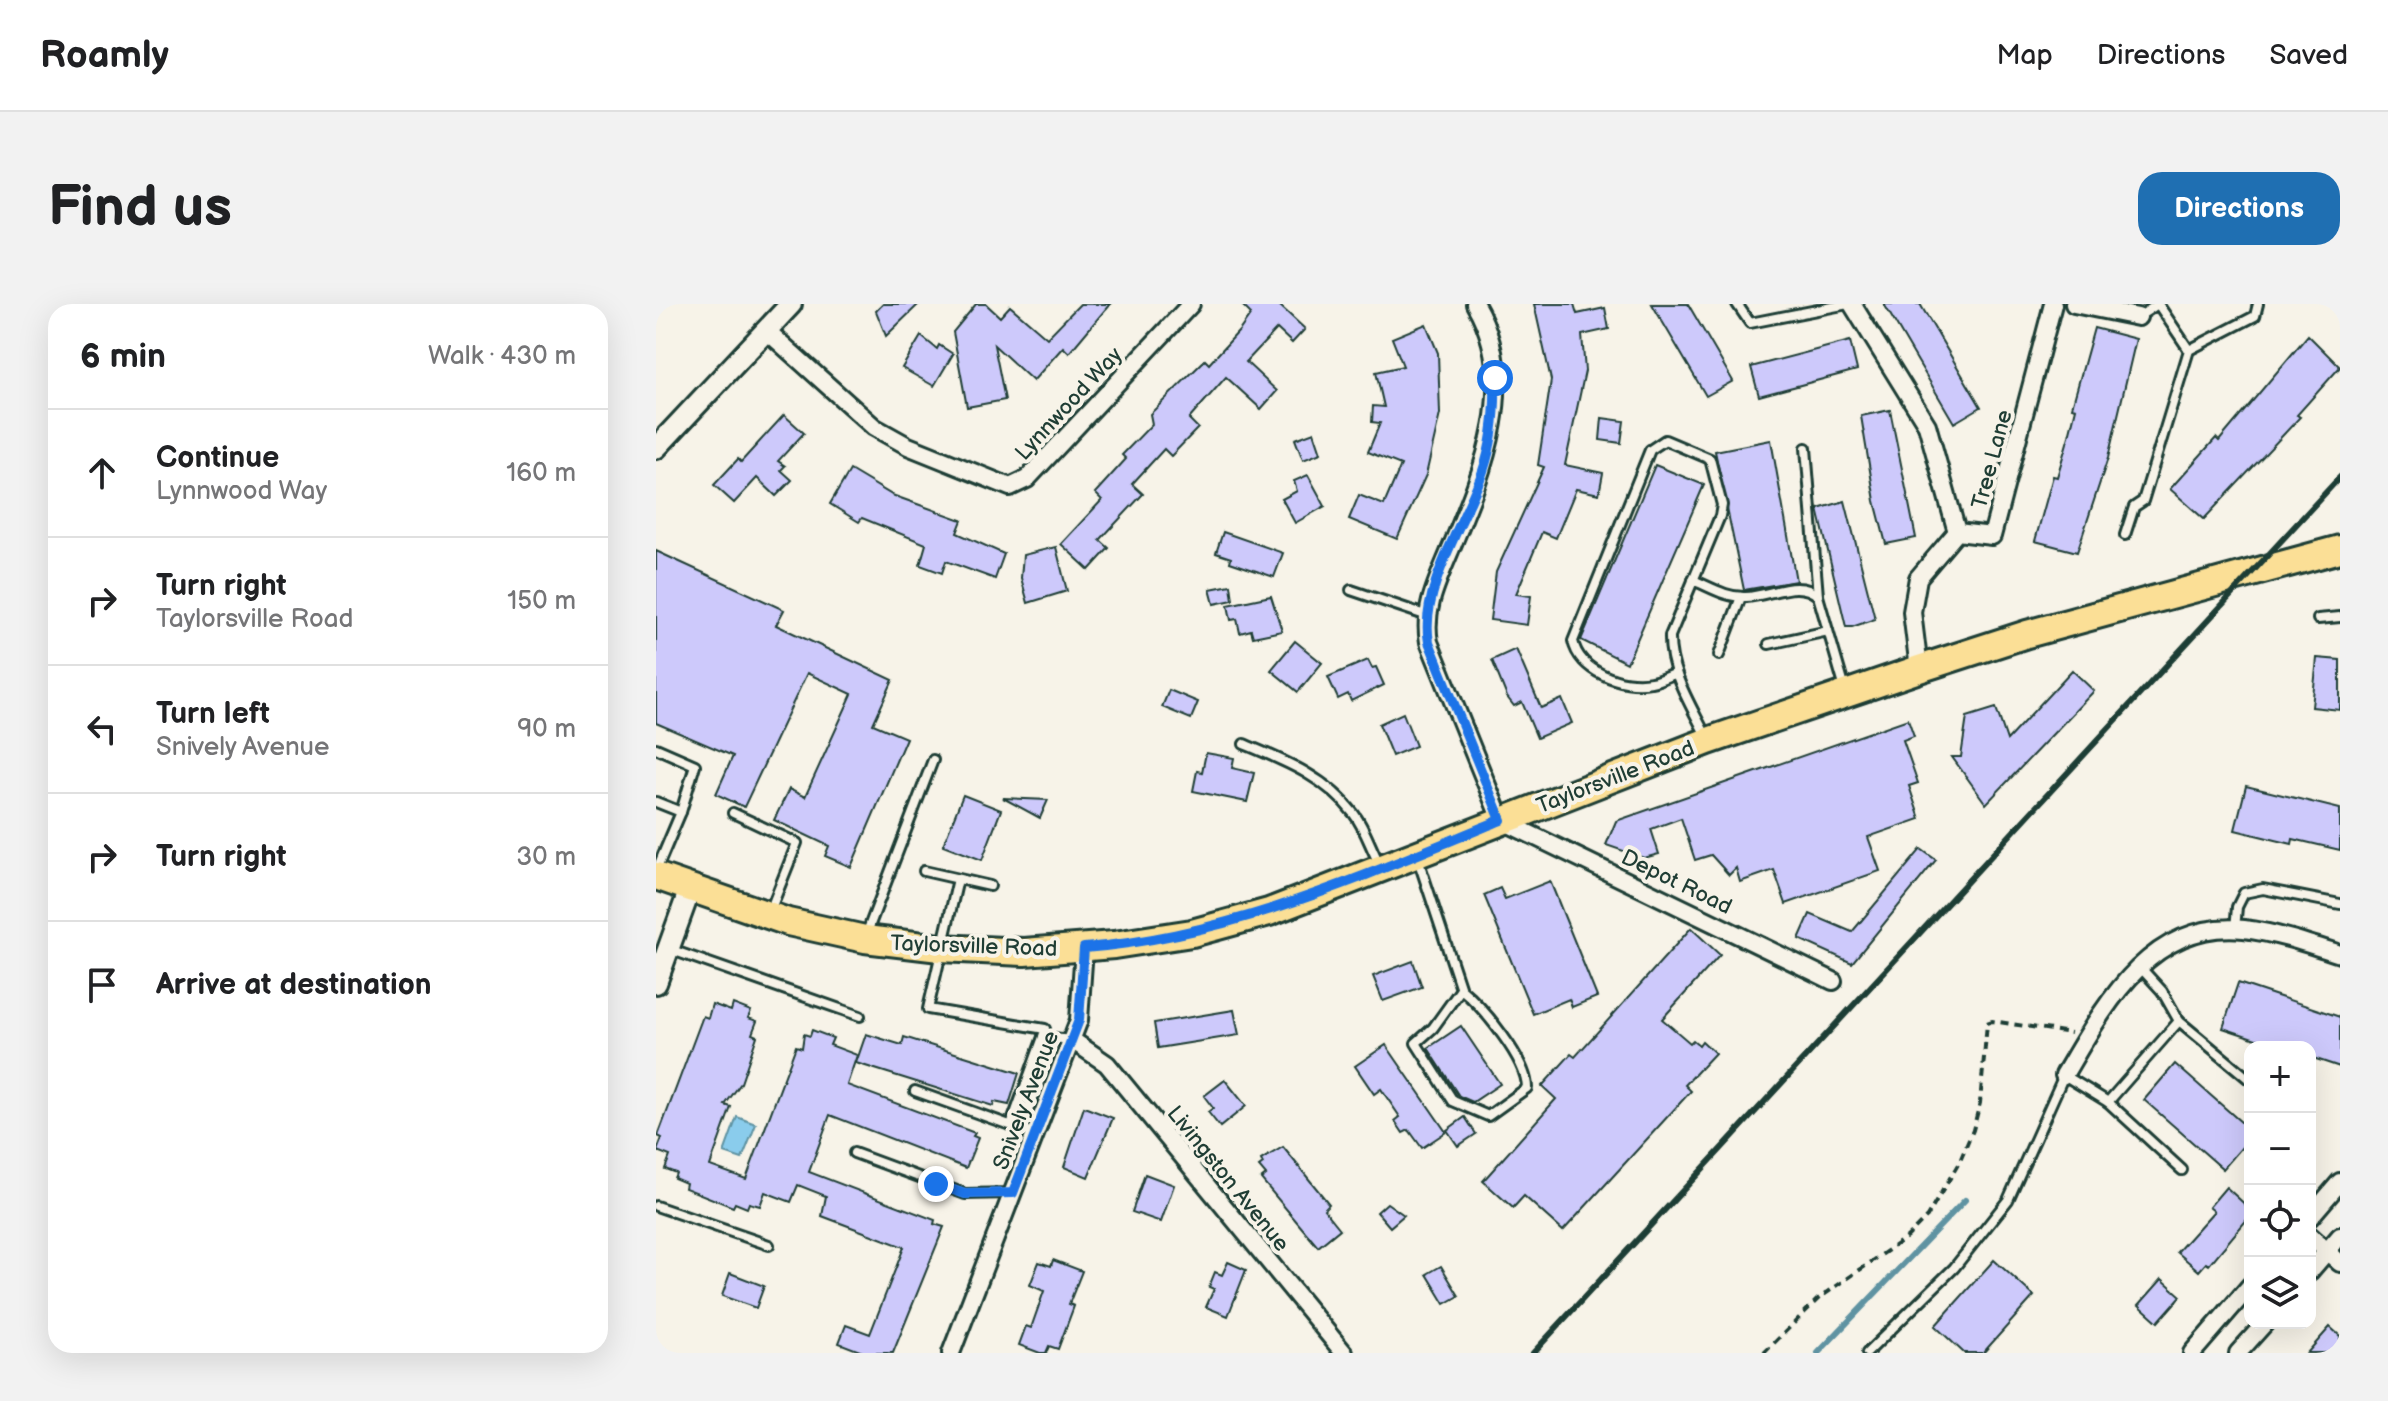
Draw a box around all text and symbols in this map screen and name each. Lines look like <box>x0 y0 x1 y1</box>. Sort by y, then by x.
text: Roamly <box>40 33 169 78</box>
text: Map <box>1996 39 2053 72</box>
text: Directions <box>2097 39 2225 72</box>
text: Saved <box>2269 39 2348 72</box>
button: Directions <box>2138 172 2340 245</box>
text: Find us <box>48 175 232 242</box>
text: 6 min <box>80 336 166 377</box>
text: Walk · 430 m <box>428 341 576 372</box>
street label: Lynnwood Way <box>1010 342 1128 466</box>
route start <box>1477 360 1513 396</box>
street label: Tree Lane <box>1966 407 2019 512</box>
text: Continue <box>156 440 279 476</box>
icon: ahead <box>80 451 124 495</box>
text: 160 m <box>506 458 576 489</box>
text: Lynnwood Way <box>156 476 327 507</box>
text: Turn right <box>156 568 287 604</box>
icon: right <box>80 579 124 623</box>
text: 150 m <box>507 586 576 617</box>
text: Taylorsville Road <box>156 604 353 635</box>
text: Turn left <box>156 696 270 732</box>
icon: left <box>80 707 124 751</box>
text: 90 m <box>517 714 576 745</box>
text: Snively Avenue <box>156 732 329 763</box>
street label: Taylorsville Road <box>1533 735 1698 820</box>
icon: right <box>80 835 124 879</box>
text: Turn right <box>156 839 287 875</box>
text: 30 m <box>516 842 576 873</box>
street label: Depot Road <box>1617 844 1736 921</box>
street label: Taylorsville Road <box>890 930 1058 963</box>
icon: arrive <box>80 963 124 1007</box>
text: Arrive at destination <box>156 967 432 1003</box>
street label: Snively Avenue <box>988 1027 1065 1174</box>
map controls <box>2244 1041 2316 1329</box>
button: + <box>2244 1041 2316 1113</box>
street label: Livingston Avenue <box>1161 1101 1295 1257</box>
button: − <box>2244 1113 2316 1185</box>
route end <box>918 1166 954 1202</box>
button: locate <box>2244 1185 2316 1257</box>
button: layers <box>2244 1257 2316 1329</box>

